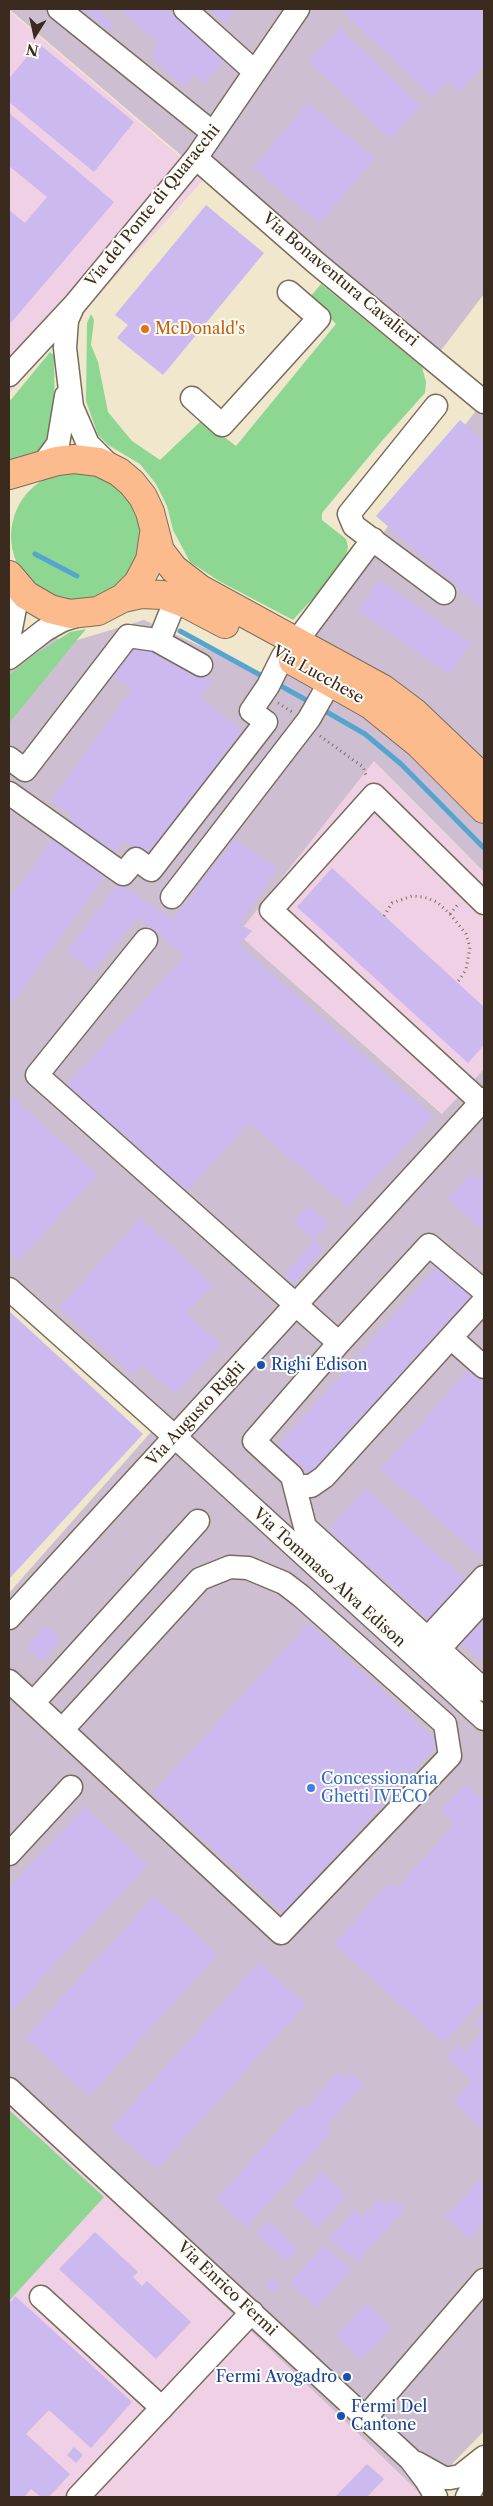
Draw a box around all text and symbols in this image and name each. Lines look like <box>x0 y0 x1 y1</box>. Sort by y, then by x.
north arrow <box>10 10 60 60</box>
text: N <box>25 40 40 60</box>
street label: Via del Ponte di Quaracchi <box>82 121 224 291</box>
street label: Via Bonaventura Cavalieri <box>258 209 422 351</box>
place label: McDonald's <box>155 319 245 339</box>
marker: McDonald's <box>139 323 151 335</box>
street label: Via Lucchese <box>269 642 367 708</box>
place label: Righi Edison <box>271 1355 368 1375</box>
street label: Via Augusto Righi <box>143 1358 249 1470</box>
marker: Righi Edison <box>255 1359 267 1371</box>
street label: Via Tommaso Alva Edison <box>249 1504 409 1652</box>
place label: Concessionaria Ghetti IVECO <box>321 1769 438 1807</box>
marker: Concessionaria Ghetti IVECO <box>305 1782 317 1794</box>
street label: Via Enrico Fermi <box>173 2238 281 2340</box>
place label: Fermi Avogadro <box>216 2367 337 2387</box>
marker: Fermi Avogadro <box>341 2371 353 2383</box>
place label: Fermi Del Cantone <box>351 2397 427 2435</box>
marker: Fermi Del Cantone <box>335 2410 347 2422</box>

